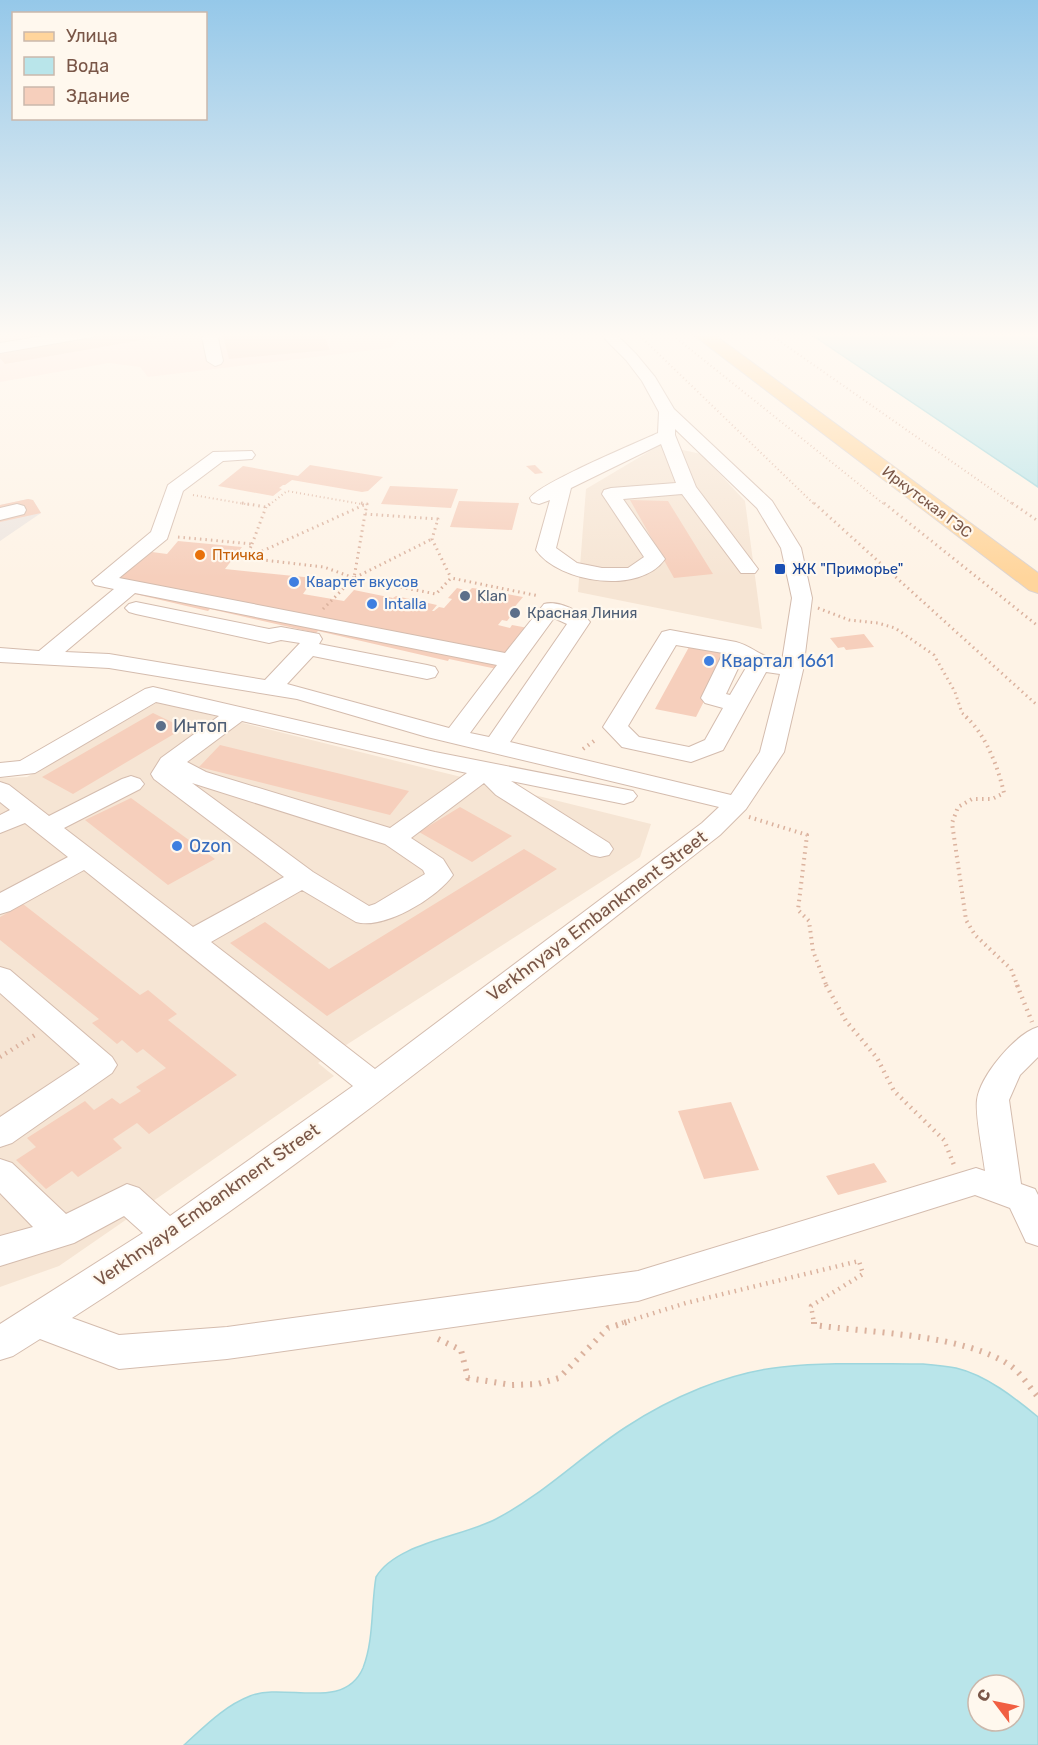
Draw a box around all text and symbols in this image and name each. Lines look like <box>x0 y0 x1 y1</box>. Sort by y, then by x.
legend <box>12 12 207 120</box>
text: Улица <box>66 25 118 47</box>
text: Вода <box>66 55 109 77</box>
text: Здание <box>66 85 130 107</box>
street label: Иркутская ГЭС <box>878 462 976 542</box>
place label: Птичка <box>212 546 264 564</box>
marker: Птичка <box>193 548 207 562</box>
place label: ЖК "Приморье" <box>792 560 903 578</box>
marker: ЖК "Приморье" <box>773 562 787 576</box>
place label: Квартет вкусов <box>306 573 418 591</box>
marker: Квартет вкусов <box>287 575 301 589</box>
place label: Klan <box>477 587 507 605</box>
marker: Klan <box>458 589 472 603</box>
place label: Intalla <box>384 595 427 613</box>
marker: Intalla <box>365 597 379 611</box>
place label: Красная Линия <box>527 604 638 622</box>
marker: Красная Линия <box>508 606 522 620</box>
place label: Квартал 1661 <box>721 650 834 672</box>
marker: Квартал 1661 <box>702 654 716 668</box>
place label: Интоп <box>173 715 228 737</box>
marker: Интоп <box>154 719 168 733</box>
street label: Verkhnyaya Embankment Street <box>483 826 711 1006</box>
place label: Ozon <box>189 835 231 857</box>
marker: Ozon <box>170 839 184 853</box>
street label: Verkhnyaya Embankment Street <box>90 1119 324 1291</box>
north arrow <box>966 1673 1026 1733</box>
text: С <box>973 1686 995 1705</box>

